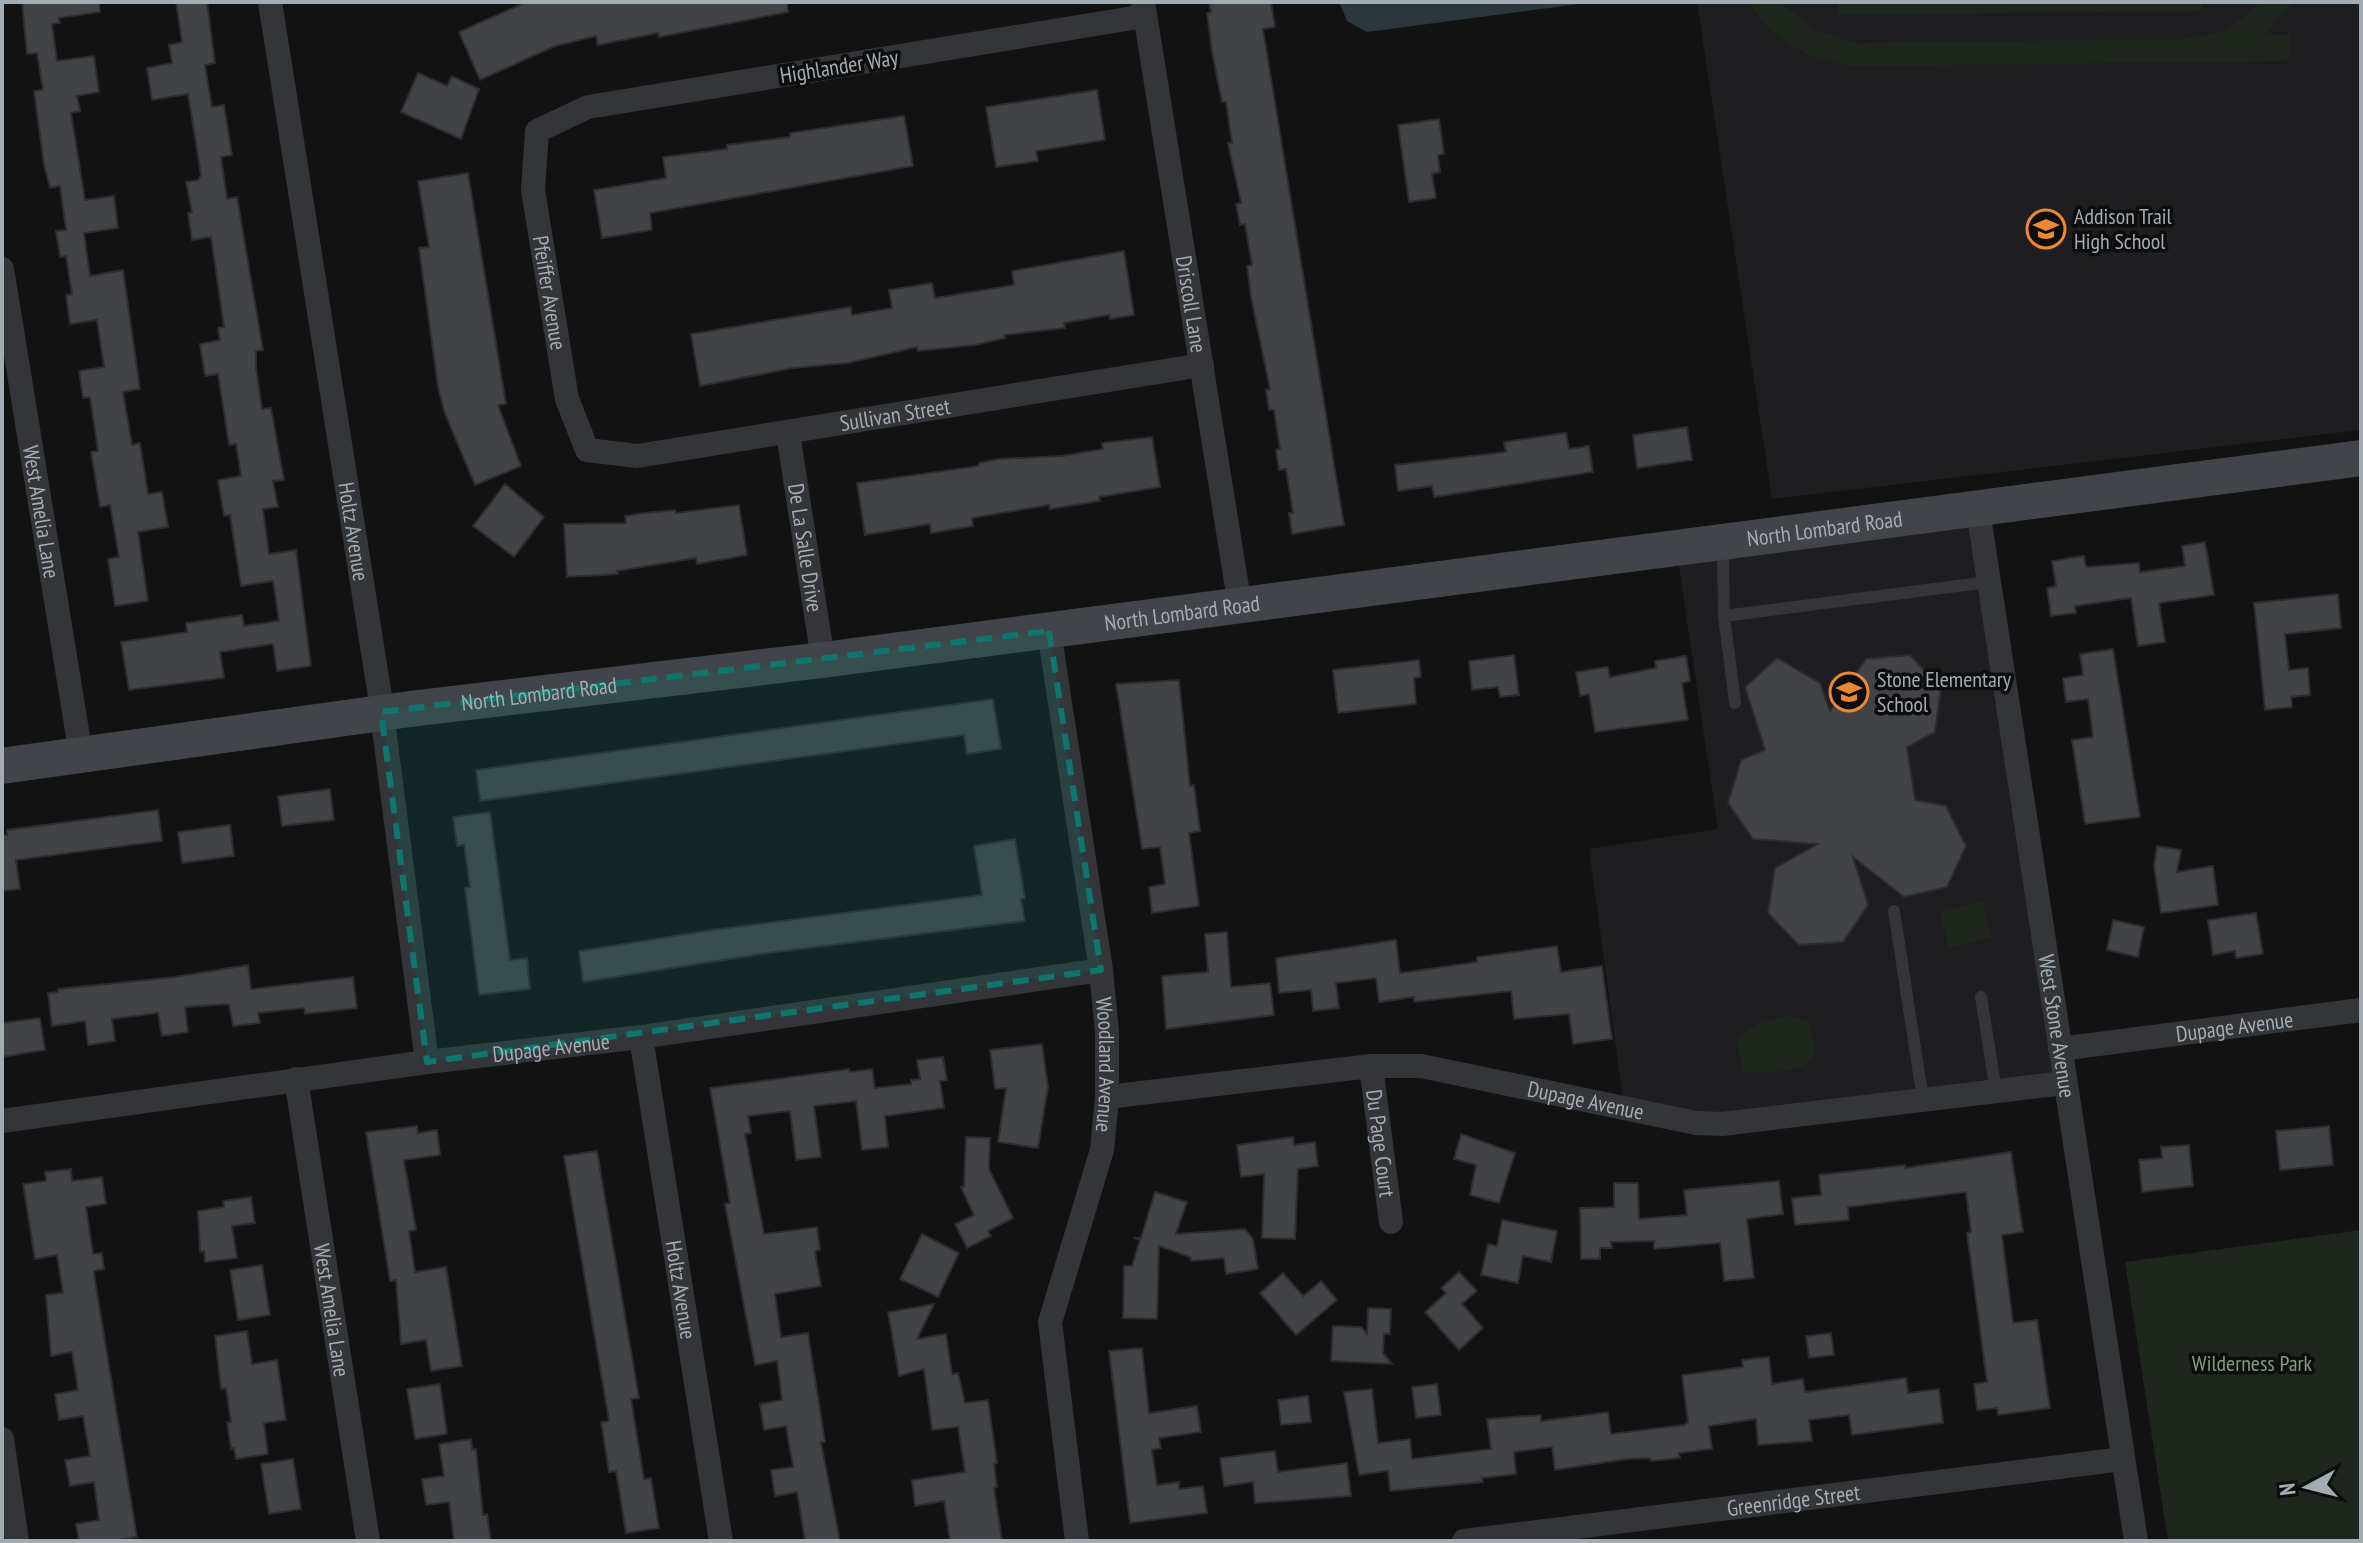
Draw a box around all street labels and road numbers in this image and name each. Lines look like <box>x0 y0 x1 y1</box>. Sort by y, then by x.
street label: Highlander Way <box>778 43 901 89</box>
street label: Pfeiffer Avenue <box>527 234 573 352</box>
street label: Driscoll Lane <box>1170 253 1213 355</box>
street label: Sullivan Street <box>838 392 952 437</box>
street label: West Amelia Lane <box>17 443 66 580</box>
street label: Holtz Avenue <box>332 480 376 583</box>
street label: De La Salle Drive <box>782 481 829 614</box>
street label: North Lombard Road <box>1745 504 1904 553</box>
street label: North Lombard Road <box>1103 589 1261 637</box>
street label: North Lombard Road <box>460 671 619 717</box>
street label: West Stone Avenue <box>2032 952 2082 1100</box>
street label: Woodland Avenue <box>1090 996 1121 1134</box>
street label: Dupage Avenue <box>2174 1005 2295 1048</box>
street label: Dupage Avenue <box>491 1027 611 1068</box>
street label: Dupage Avenue <box>1525 1074 1646 1126</box>
street label: Du Page Court <box>1360 1088 1402 1199</box>
street label: Holtz Avenue <box>659 1238 703 1341</box>
street label: West Amelia Lane <box>308 1242 356 1379</box>
street label: Greenridge Street <box>1725 1478 1862 1522</box>

